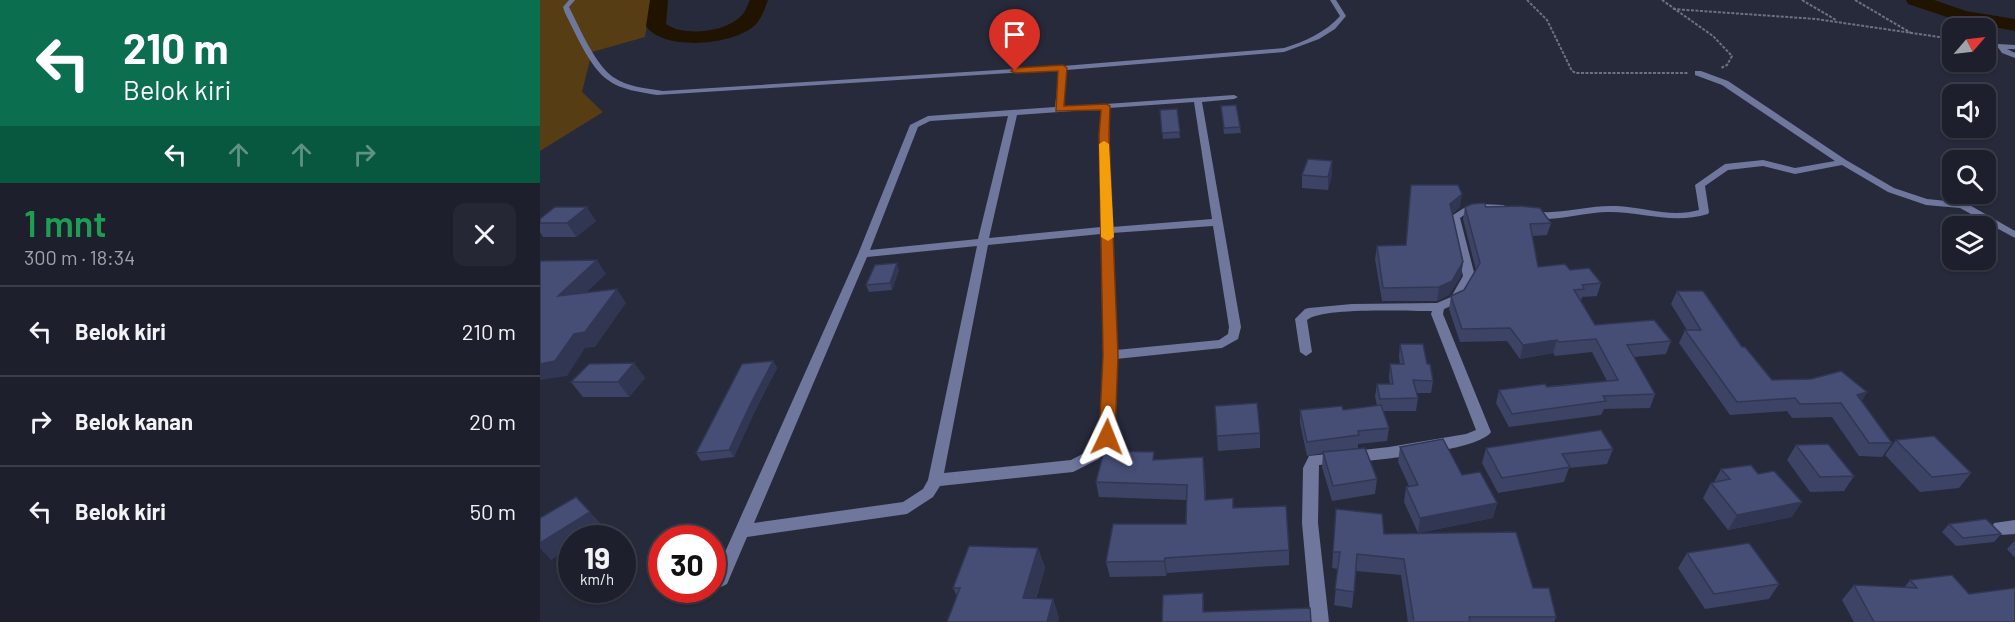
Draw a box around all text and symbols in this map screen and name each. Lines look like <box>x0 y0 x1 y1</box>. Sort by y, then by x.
pin <box>989 9 1040 71</box>
icon: arrive <box>998 18 1031 51</box>
north arrow <box>1942 18 1996 72</box>
map controls <box>1942 18 1996 270</box>
text: 210 m <box>123 22 229 72</box>
icon: left <box>24 24 102 102</box>
text: Belok kiri <box>123 73 231 105</box>
button: sound <box>1942 84 1996 138</box>
icon: left <box>159 138 192 171</box>
icon: ahead <box>222 138 255 171</box>
icon: ahead <box>285 138 318 171</box>
icon: right <box>348 138 381 171</box>
button: search <box>1942 150 1996 204</box>
text: 1 mnt <box>24 201 107 244</box>
button: close <box>453 203 516 266</box>
button: layers <box>1942 216 1996 270</box>
text: 300 m · 18:34 <box>24 245 135 269</box>
icon: left <box>24 315 57 348</box>
text: Belok kiri <box>75 318 166 344</box>
text: 210 m <box>462 318 516 344</box>
icon: right <box>24 405 57 438</box>
position arrow <box>1075 405 1139 469</box>
text: Belok kanan <box>75 408 193 434</box>
text: 20 m <box>469 408 516 434</box>
icon: left <box>24 495 57 528</box>
text: Belok kiri <box>75 498 166 524</box>
text: 50 m <box>470 498 516 524</box>
speed limit sign: 30 <box>648 525 726 603</box>
text: 19 <box>584 539 610 575</box>
text: km/h <box>580 570 614 588</box>

